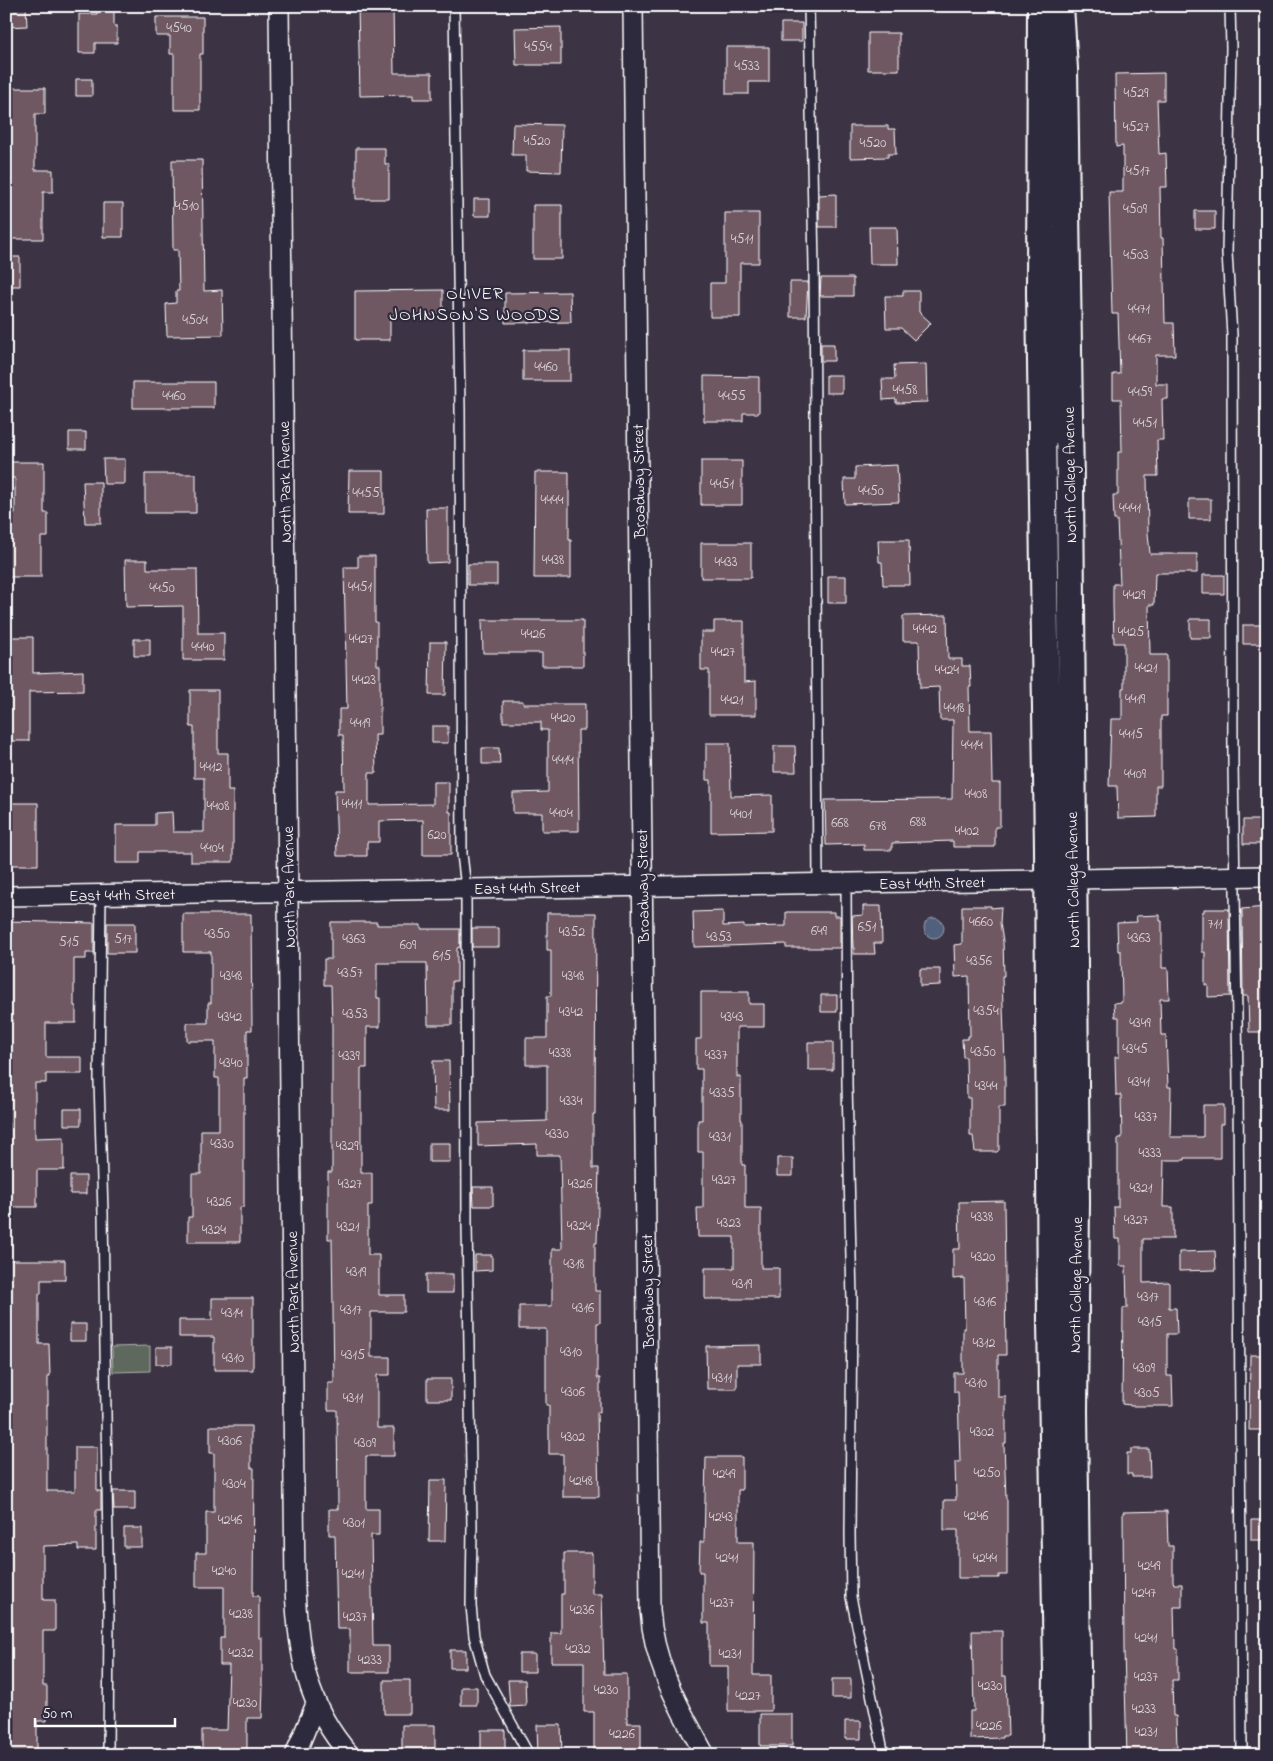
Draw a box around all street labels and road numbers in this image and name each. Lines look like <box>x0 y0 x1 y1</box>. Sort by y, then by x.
street label: North College Avenue <box>1058 406 1084 543</box>
street label: North Park Avenue <box>273 420 299 543</box>
street label: Broadway Street <box>627 423 653 539</box>
street label: North College Avenue <box>1061 811 1087 948</box>
street label: North Park Avenue <box>277 825 303 948</box>
street label: Broadway Street <box>631 828 657 944</box>
street label: East 44th Street <box>879 871 986 897</box>
street label: East 44th Street <box>474 876 581 902</box>
street label: East 44th Street <box>69 883 176 909</box>
street label: North College Avenue <box>1064 1216 1090 1353</box>
street label: North Park Avenue <box>281 1230 307 1353</box>
street label: Broadway Street <box>636 1233 662 1349</box>

